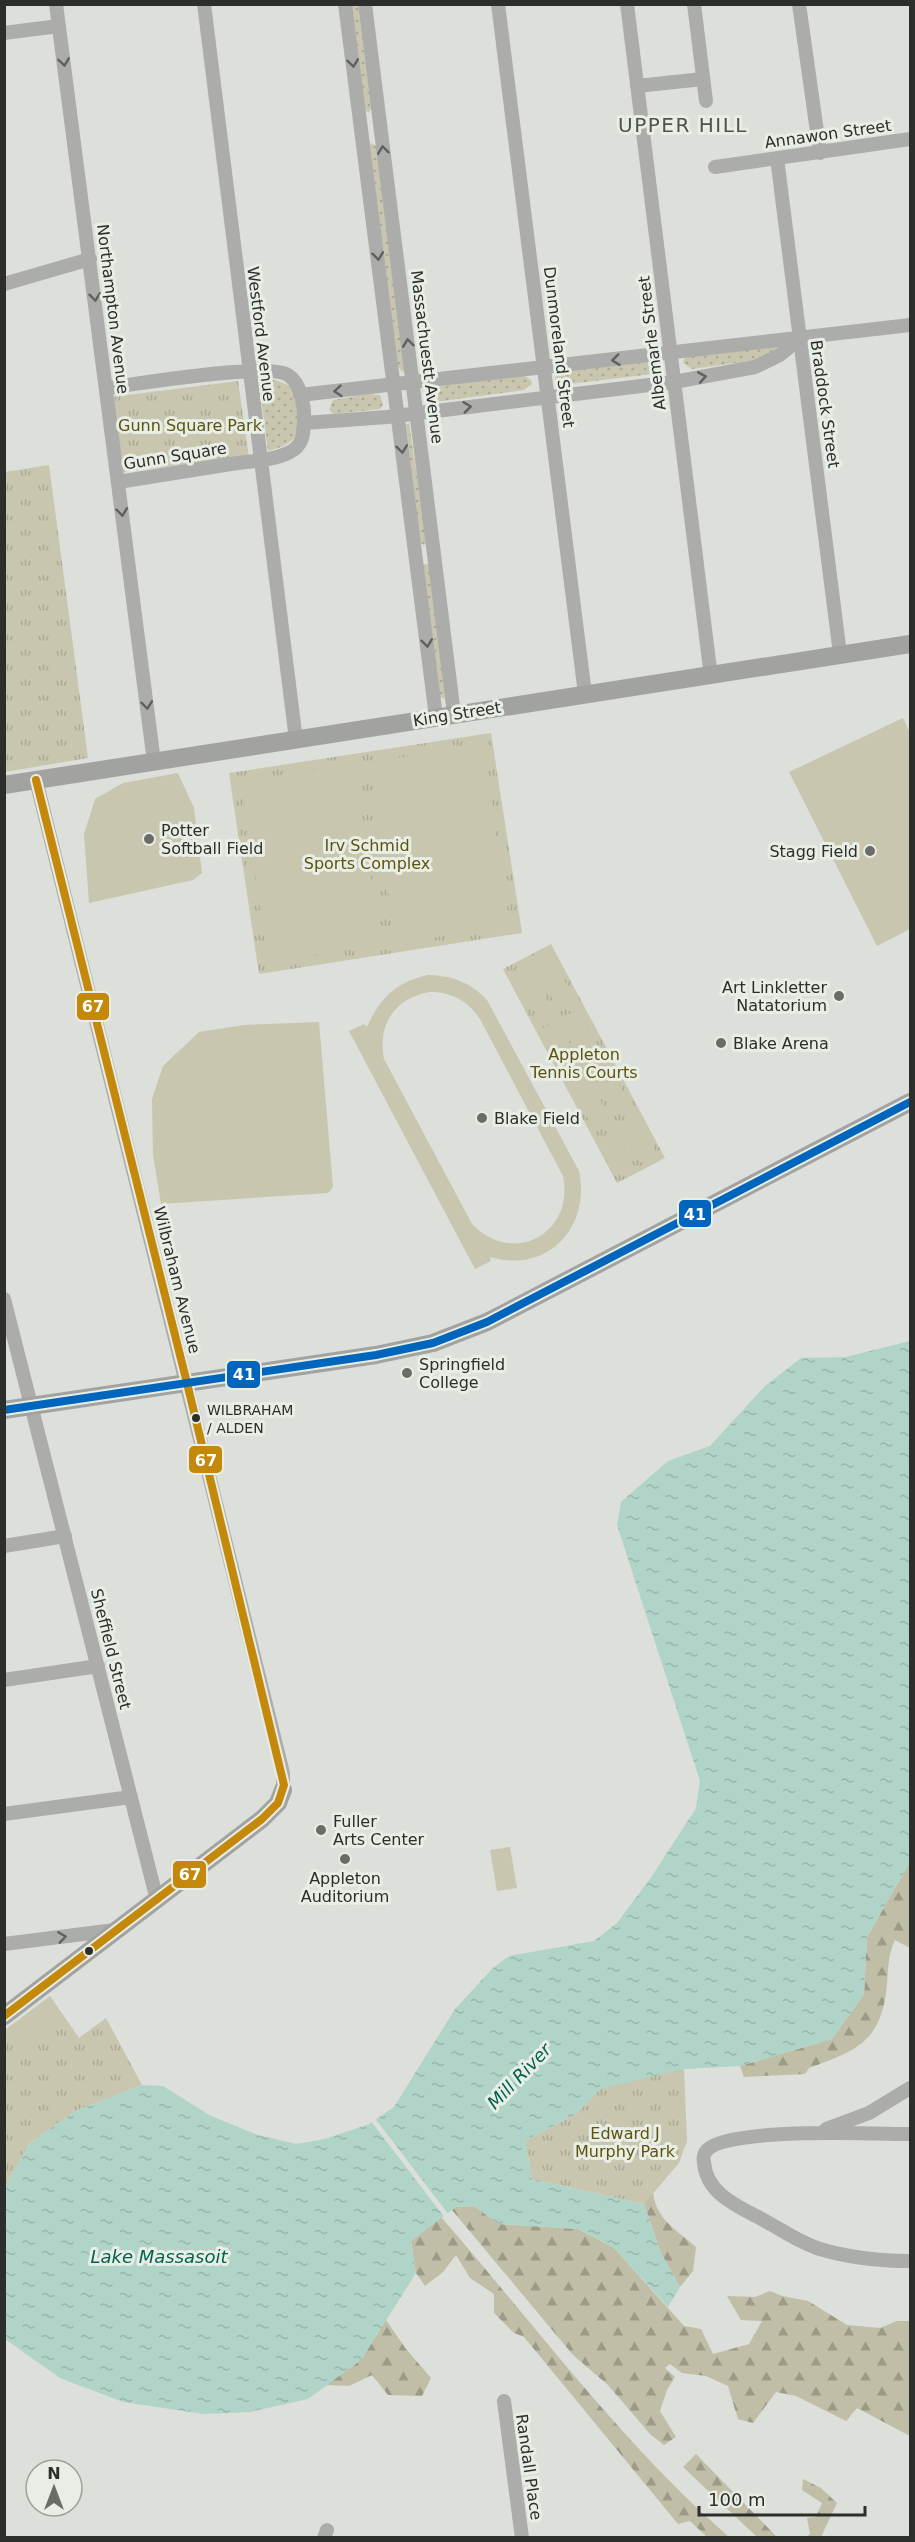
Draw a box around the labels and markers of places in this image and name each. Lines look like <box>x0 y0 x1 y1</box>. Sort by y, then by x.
place label: Potter Softball Field <box>161 821 263 858</box>
marker: Potter Softball Field <box>142 832 156 846</box>
place label: Stagg Field <box>769 842 858 861</box>
marker: Stagg Field <box>863 844 877 858</box>
place label: Art Linkletter Natatorium <box>722 978 827 1015</box>
marker: Art Linkletter Natatorium <box>832 989 846 1003</box>
place label: Blake Arena <box>733 1034 829 1053</box>
marker: Blake Arena <box>714 1036 728 1050</box>
place label: Blake Field <box>494 1109 580 1128</box>
marker: Blake Field <box>475 1111 489 1125</box>
place label: Springfield College <box>419 1355 505 1392</box>
marker: Springfield College <box>400 1366 414 1380</box>
place label: WILBRAHAM / ALDEN <box>207 1402 293 1436</box>
marker: WILBRAHAM / ALDEN <box>190 1412 202 1424</box>
place label: Fuller Arts Center <box>333 1812 424 1849</box>
marker: Fuller Arts Center <box>314 1823 328 1837</box>
marker: Appleton Auditorium <box>338 1852 352 1866</box>
place label: Appleton Auditorium <box>301 1869 389 1906</box>
unlabelled marker <box>83 1945 95 1957</box>

